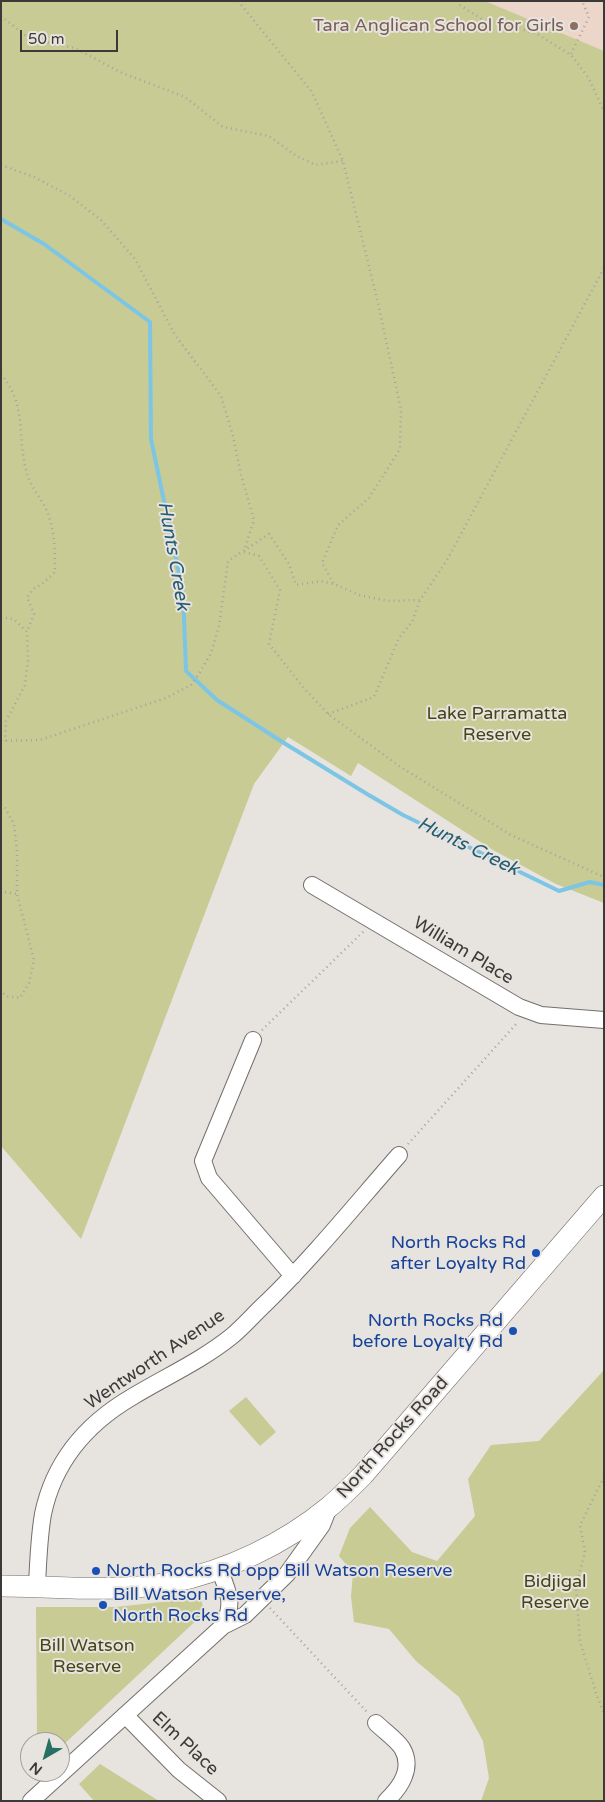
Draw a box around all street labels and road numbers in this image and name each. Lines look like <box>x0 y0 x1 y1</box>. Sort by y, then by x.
street label: William Place <box>409 912 517 990</box>
street label: Wentworth Avenue <box>81 1305 229 1415</box>
street label: North Rocks Road <box>333 1373 453 1503</box>
street label: Elm Place <box>147 1708 223 1780</box>

